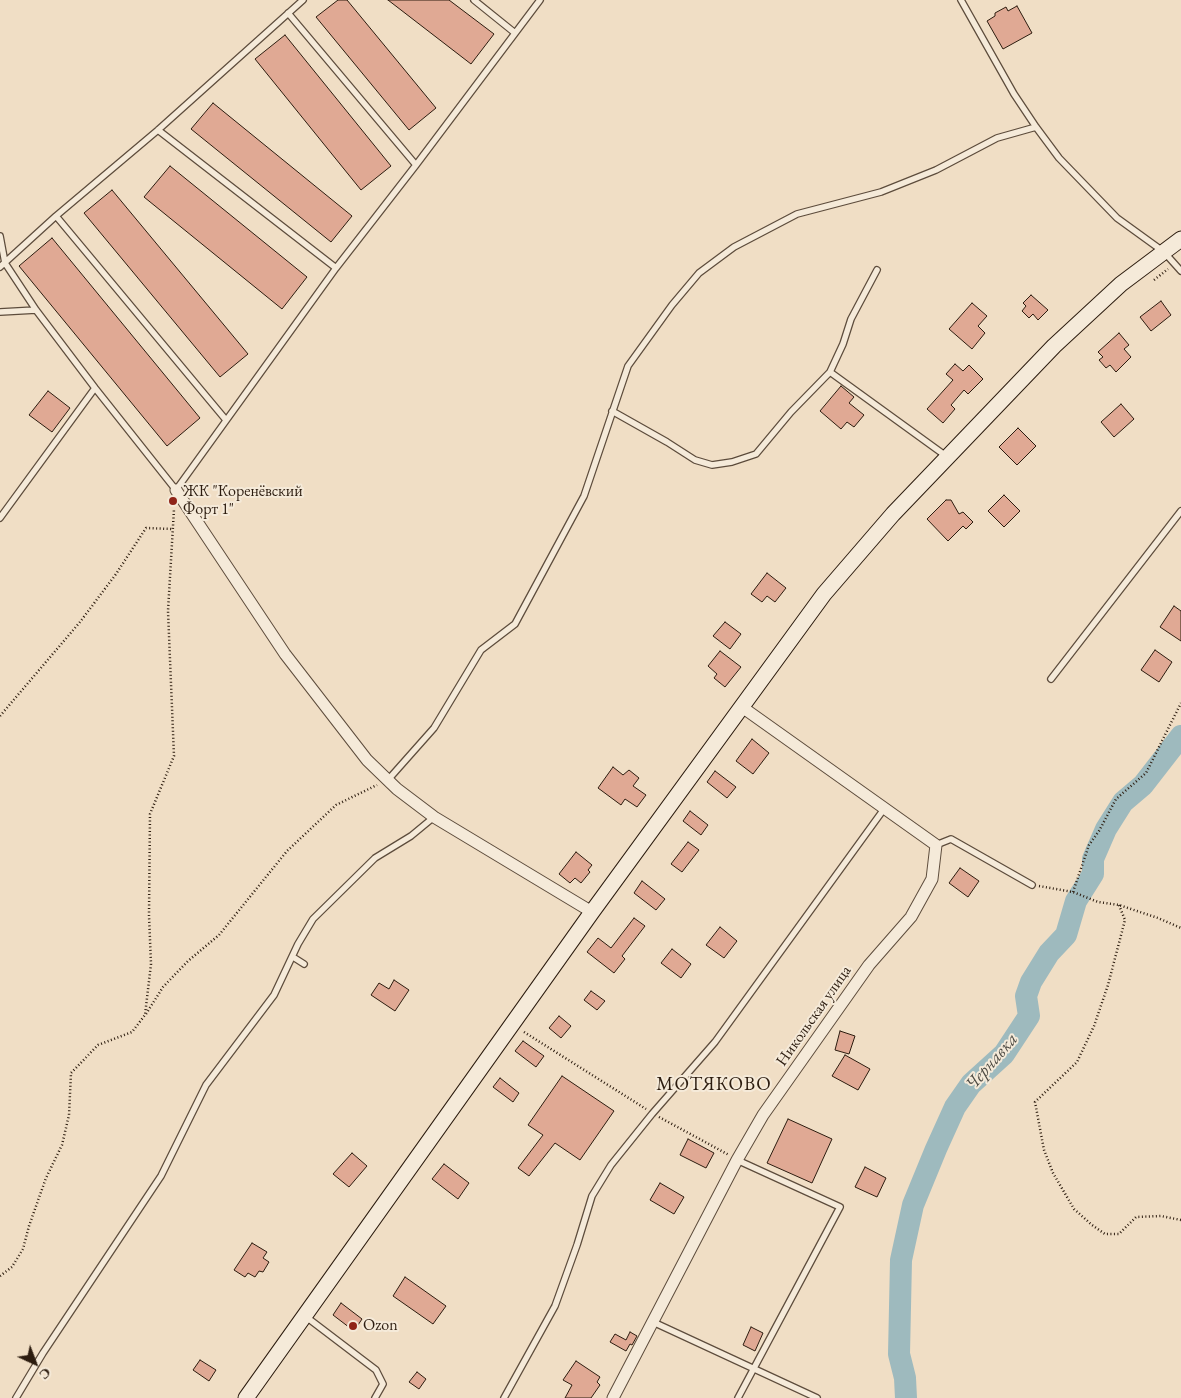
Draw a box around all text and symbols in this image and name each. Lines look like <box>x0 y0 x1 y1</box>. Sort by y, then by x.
place label: ЖК "Коренёвский Форт 1" <box>183 482 303 520</box>
marker: ЖК "Коренёвский Форт 1" <box>167 495 179 507</box>
street label: Никольская улица <box>772 962 856 1070</box>
water label: Чернавка <box>961 1029 1023 1095</box>
district label: МОТЯКОВО <box>655 1074 773 1096</box>
place label: Ozon <box>363 1316 398 1336</box>
marker: Ozon <box>347 1320 359 1332</box>
north arrow <box>10 1338 60 1388</box>
text: С <box>35 1364 55 1384</box>

